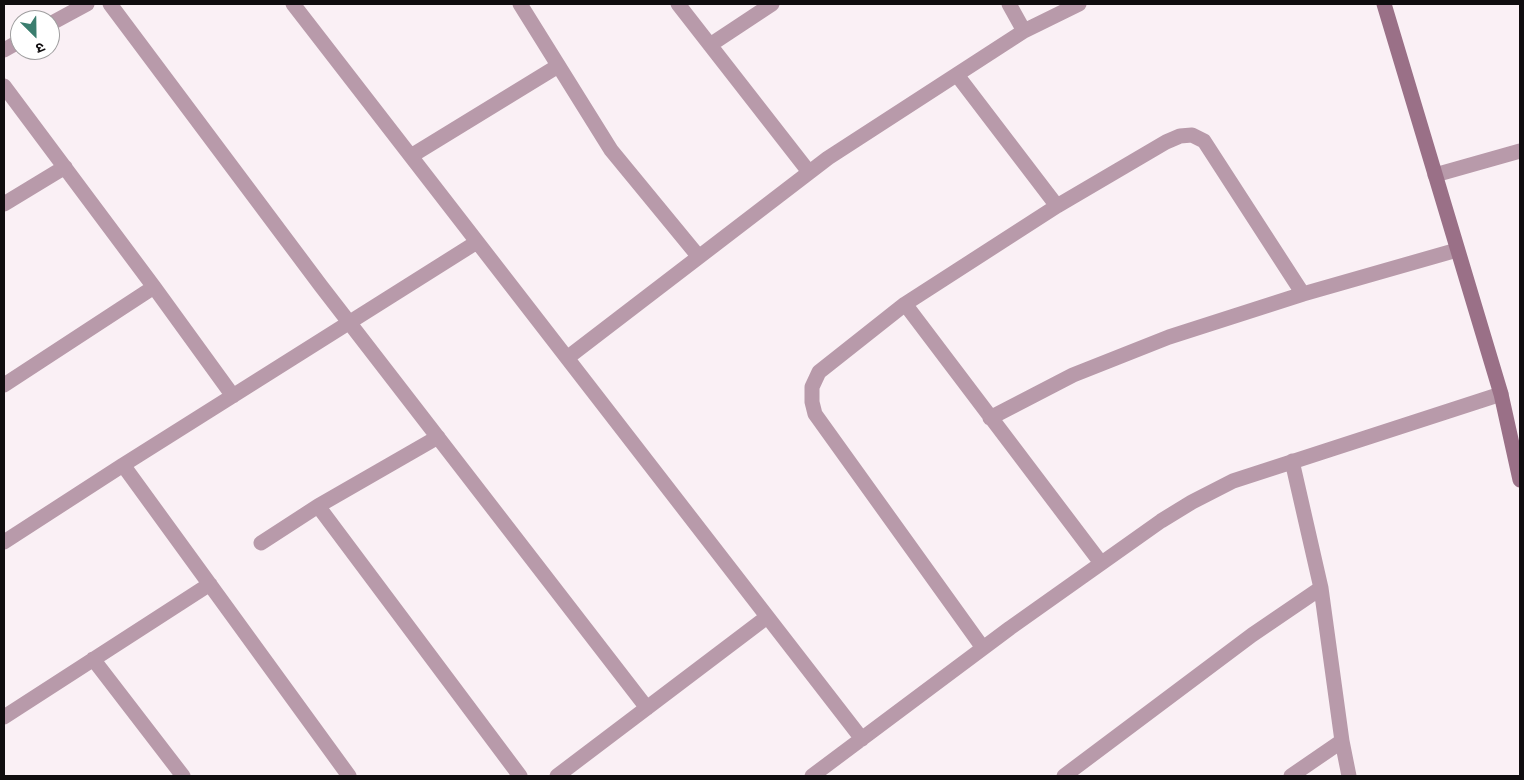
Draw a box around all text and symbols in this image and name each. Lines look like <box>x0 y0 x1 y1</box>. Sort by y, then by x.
north arrow <box>10 10 60 60</box>
text: उ <box>33 38 48 58</box>

